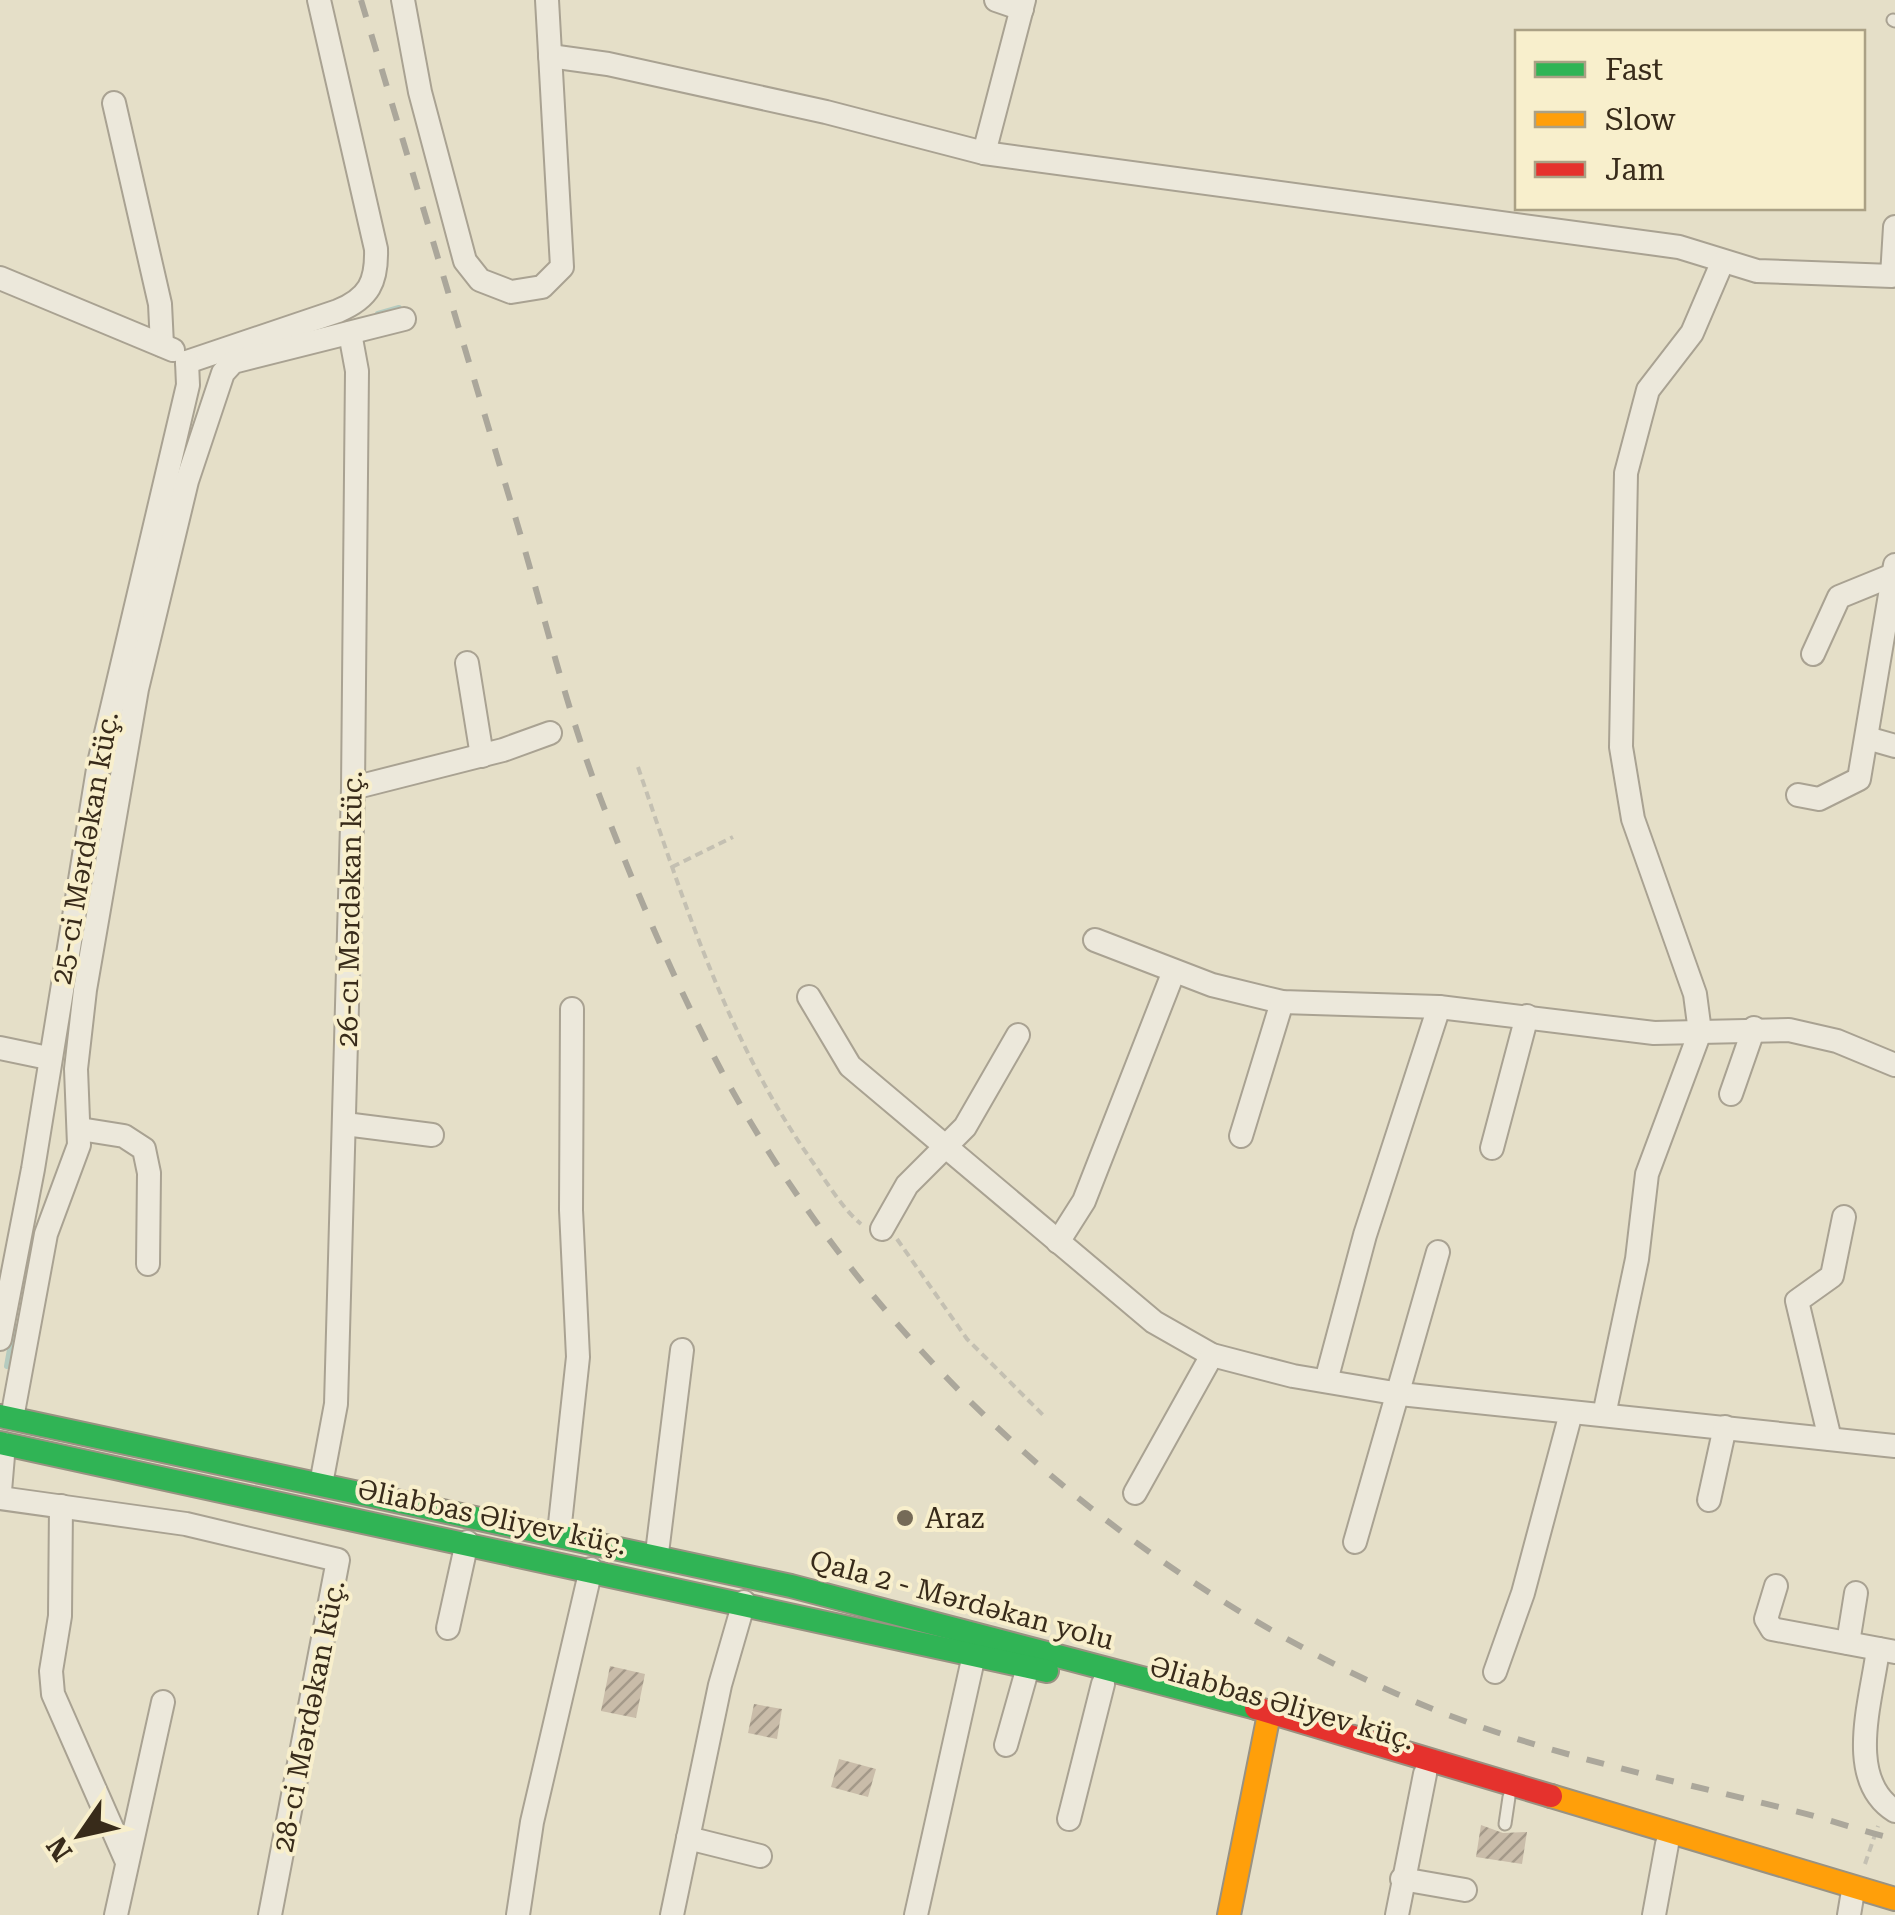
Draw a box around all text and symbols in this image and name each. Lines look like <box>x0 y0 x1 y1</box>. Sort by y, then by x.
legend <box>1515 30 1865 210</box>
text: Fast <box>1605 52 1663 87</box>
text: Slow <box>1605 102 1676 137</box>
text: Jam <box>1605 152 1665 187</box>
street label: 25-ci Mərdəkan küç. <box>45 709 125 987</box>
street label: 26-cı Mərdəkan küç. <box>331 770 369 1048</box>
street label: Əliabbas Əliyev küç. <box>354 1472 630 1562</box>
place label: Araz <box>925 1502 984 1535</box>
marker: Araz <box>894 1507 916 1529</box>
street label: Qala 2 - Mərdəkan yolu <box>806 1543 1118 1657</box>
street label: 28-ci Mərdəkan küç. <box>266 1577 352 1855</box>
street label: Əliabbas Əliyev küç. <box>1146 1649 1418 1757</box>
north arrow <box>30 1785 130 1885</box>
text: N <box>40 1831 79 1867</box>

